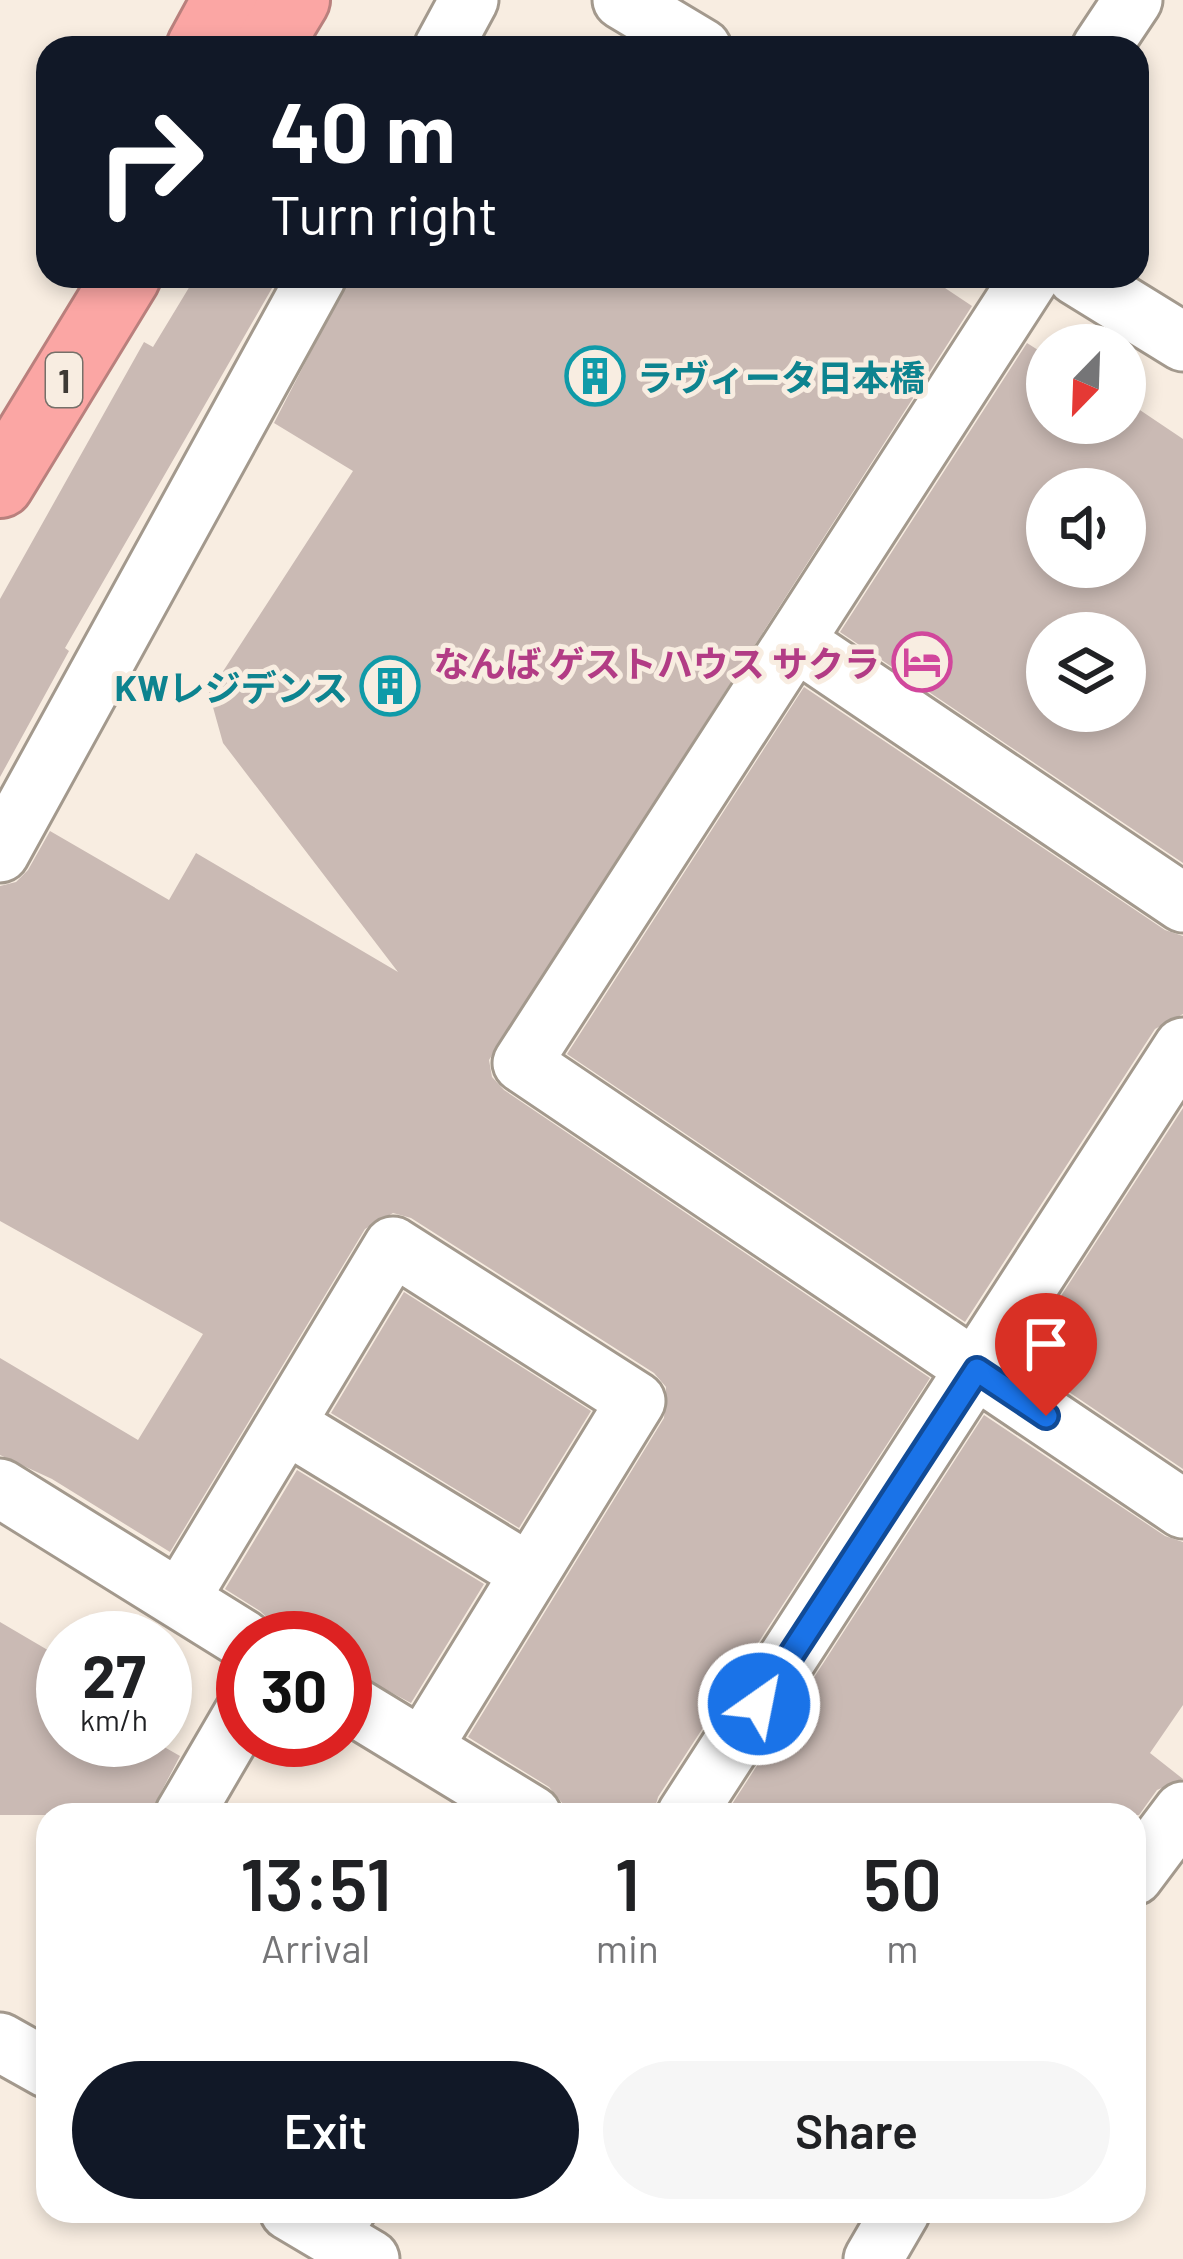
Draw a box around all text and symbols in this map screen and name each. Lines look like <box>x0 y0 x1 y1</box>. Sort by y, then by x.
text: 40 m <box>270 79 456 180</box>
icon: right <box>72 84 228 240</box>
text: Turn right <box>270 181 498 246</box>
north arrow <box>1026 324 1146 444</box>
map controls <box>1026 324 1146 732</box>
building icon: ラヴィータ日本橋 <box>564 345 626 407</box>
road number: 1 <box>46 353 82 407</box>
place label: ラヴィータ日本橋 <box>637 355 925 398</box>
button: sound <box>1026 468 1146 588</box>
button: layers <box>1026 612 1146 732</box>
hotel icon: なんば ゲストハウス サクラ <box>891 631 953 693</box>
place label: なんば ゲストハウス サクラ <box>434 641 880 684</box>
building icon: KWレジデンス <box>359 655 421 717</box>
place label: KWレジデンス <box>115 665 348 708</box>
pin <box>995 1293 1097 1416</box>
icon: arrive <box>1013 1311 1079 1377</box>
speed limit sign: 30 <box>216 1611 372 1767</box>
text: 27 <box>82 1638 146 1710</box>
position arrow <box>696 1641 822 1767</box>
text: km/h <box>80 1701 148 1737</box>
text: 13:51 <box>240 1839 392 1925</box>
text: 1 <box>615 1839 640 1925</box>
text: 50 <box>863 1839 942 1925</box>
text: Arrival <box>261 1924 370 1971</box>
text: min <box>596 1924 659 1971</box>
text: m <box>886 1924 919 1971</box>
button: Exit <box>72 2061 579 2199</box>
button: Share <box>603 2061 1110 2199</box>

